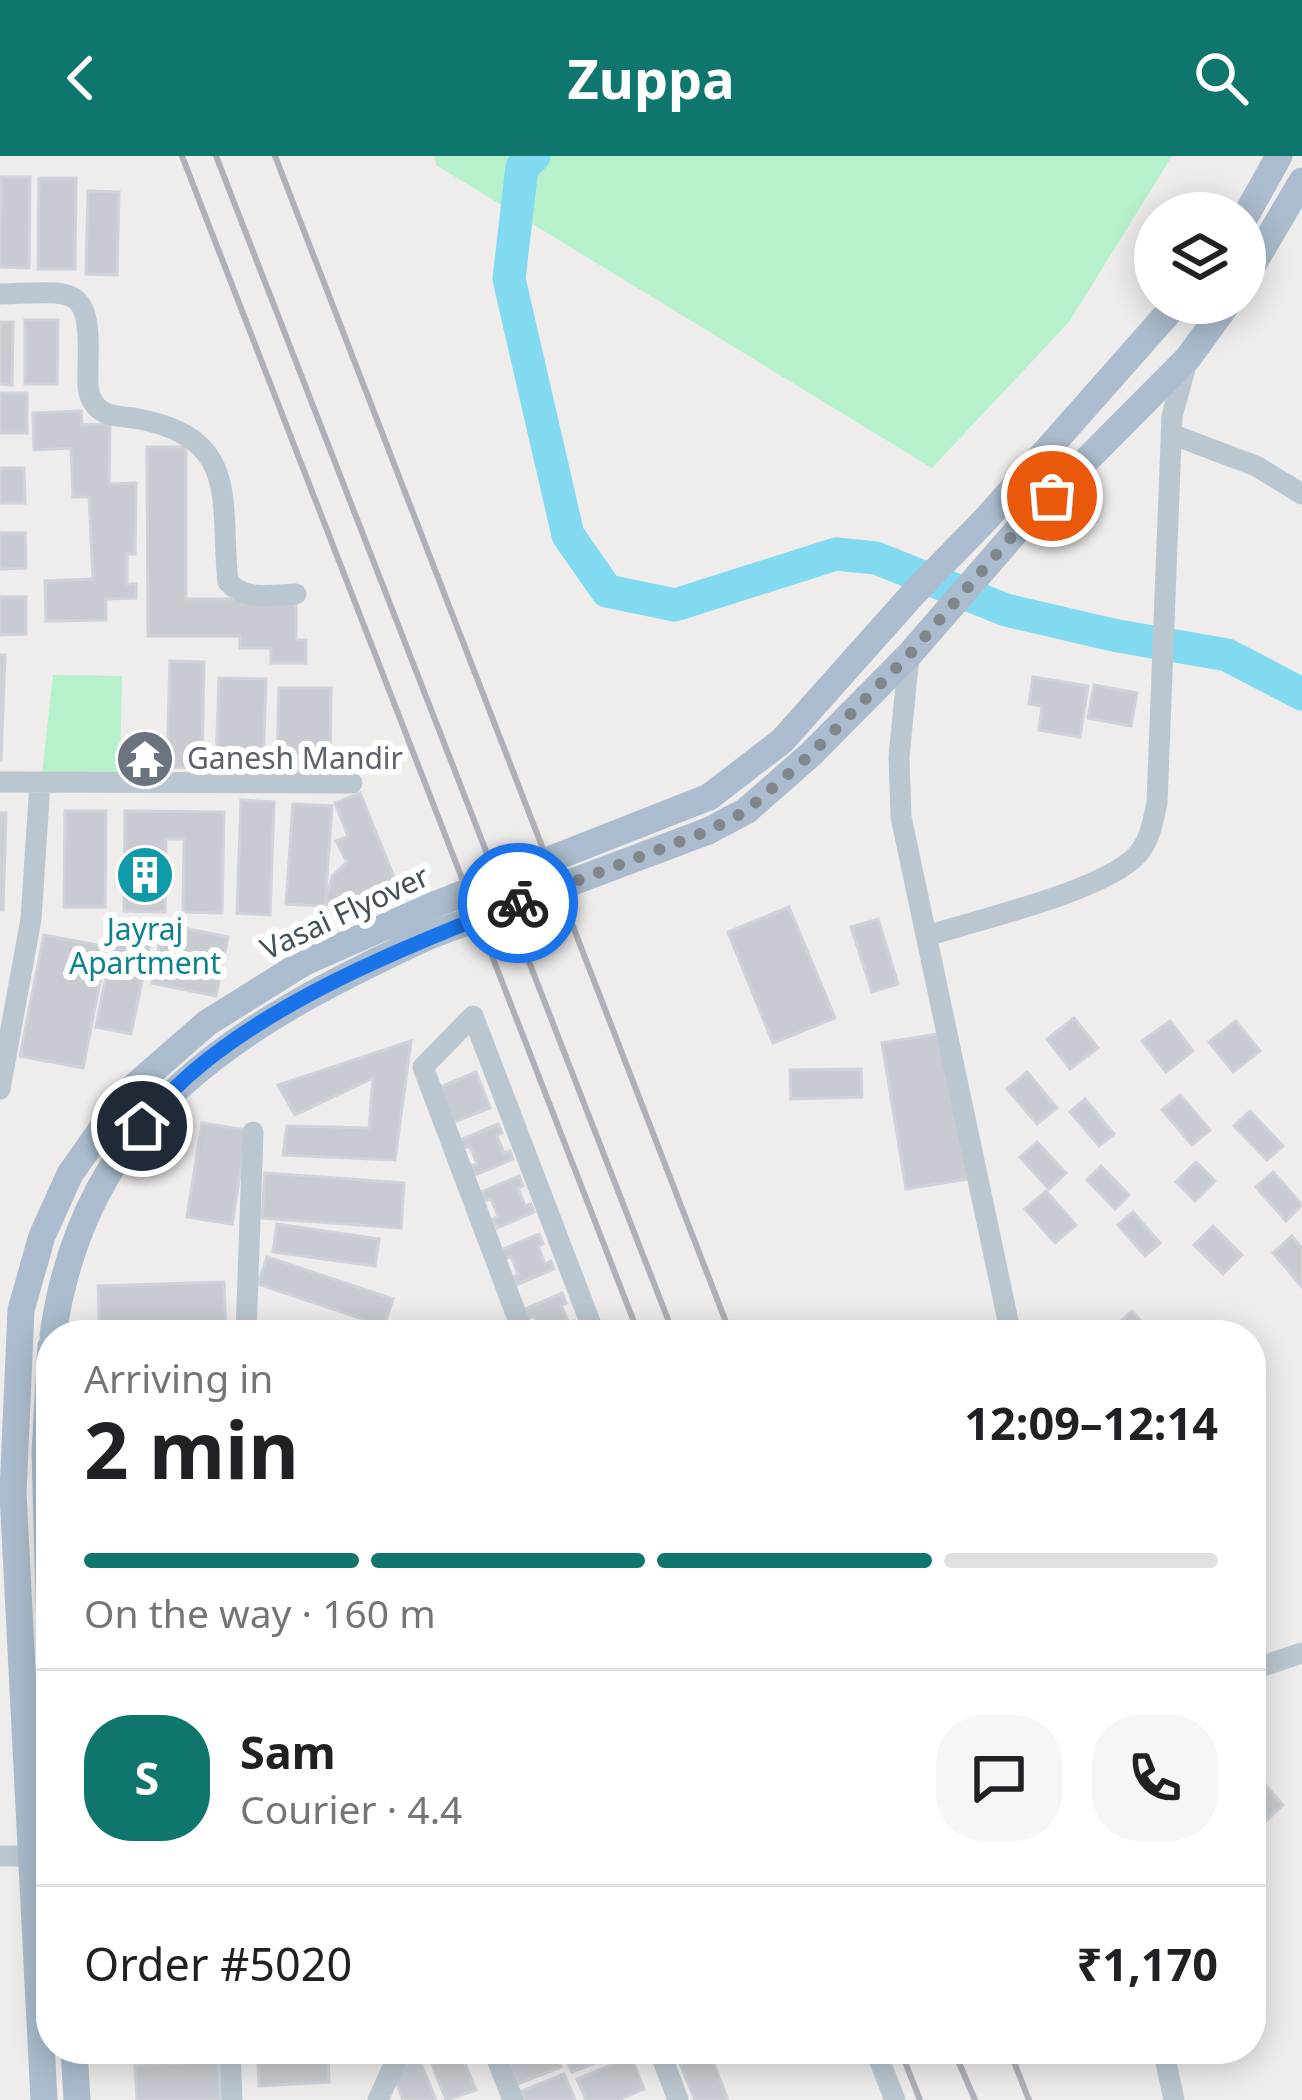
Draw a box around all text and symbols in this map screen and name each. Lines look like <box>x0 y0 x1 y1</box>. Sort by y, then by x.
text: Zuppa <box>568 41 734 115</box>
icon: back <box>48 45 114 111</box>
icon: search <box>1188 45 1254 111</box>
map controls <box>1134 192 1266 324</box>
button: layers <box>1134 192 1266 324</box>
pin <box>1001 445 1103 547</box>
icon: bag <box>1019 463 1085 529</box>
temple icon: Ganesh Mandir <box>114 728 176 790</box>
place label: Ganesh Mandir <box>187 737 403 778</box>
courier <box>458 843 578 963</box>
building icon: Jayraj Apartment <box>114 844 176 906</box>
street label: Vasai Flyover <box>253 855 435 969</box>
icon: bike <box>485 870 551 936</box>
place label: Jayraj Apartment <box>69 908 221 983</box>
pin <box>91 1075 193 1177</box>
icon: home <box>109 1093 175 1159</box>
text: Arriving in <box>84 1351 273 1404</box>
text: 12:09–12:14 <box>964 1392 1218 1453</box>
text: 2 min <box>84 1396 299 1502</box>
text: On the way · 160 m <box>84 1586 436 1639</box>
button: chat <box>936 1715 1062 1841</box>
button: phone <box>1092 1715 1218 1841</box>
text: Sam <box>240 1721 336 1782</box>
text: S <box>135 1747 159 1808</box>
text: Courier · 4.4 <box>240 1782 462 1835</box>
text: Order #5020 <box>84 1933 352 1994</box>
text: ₹1,170 <box>1076 1933 1218 1994</box>

